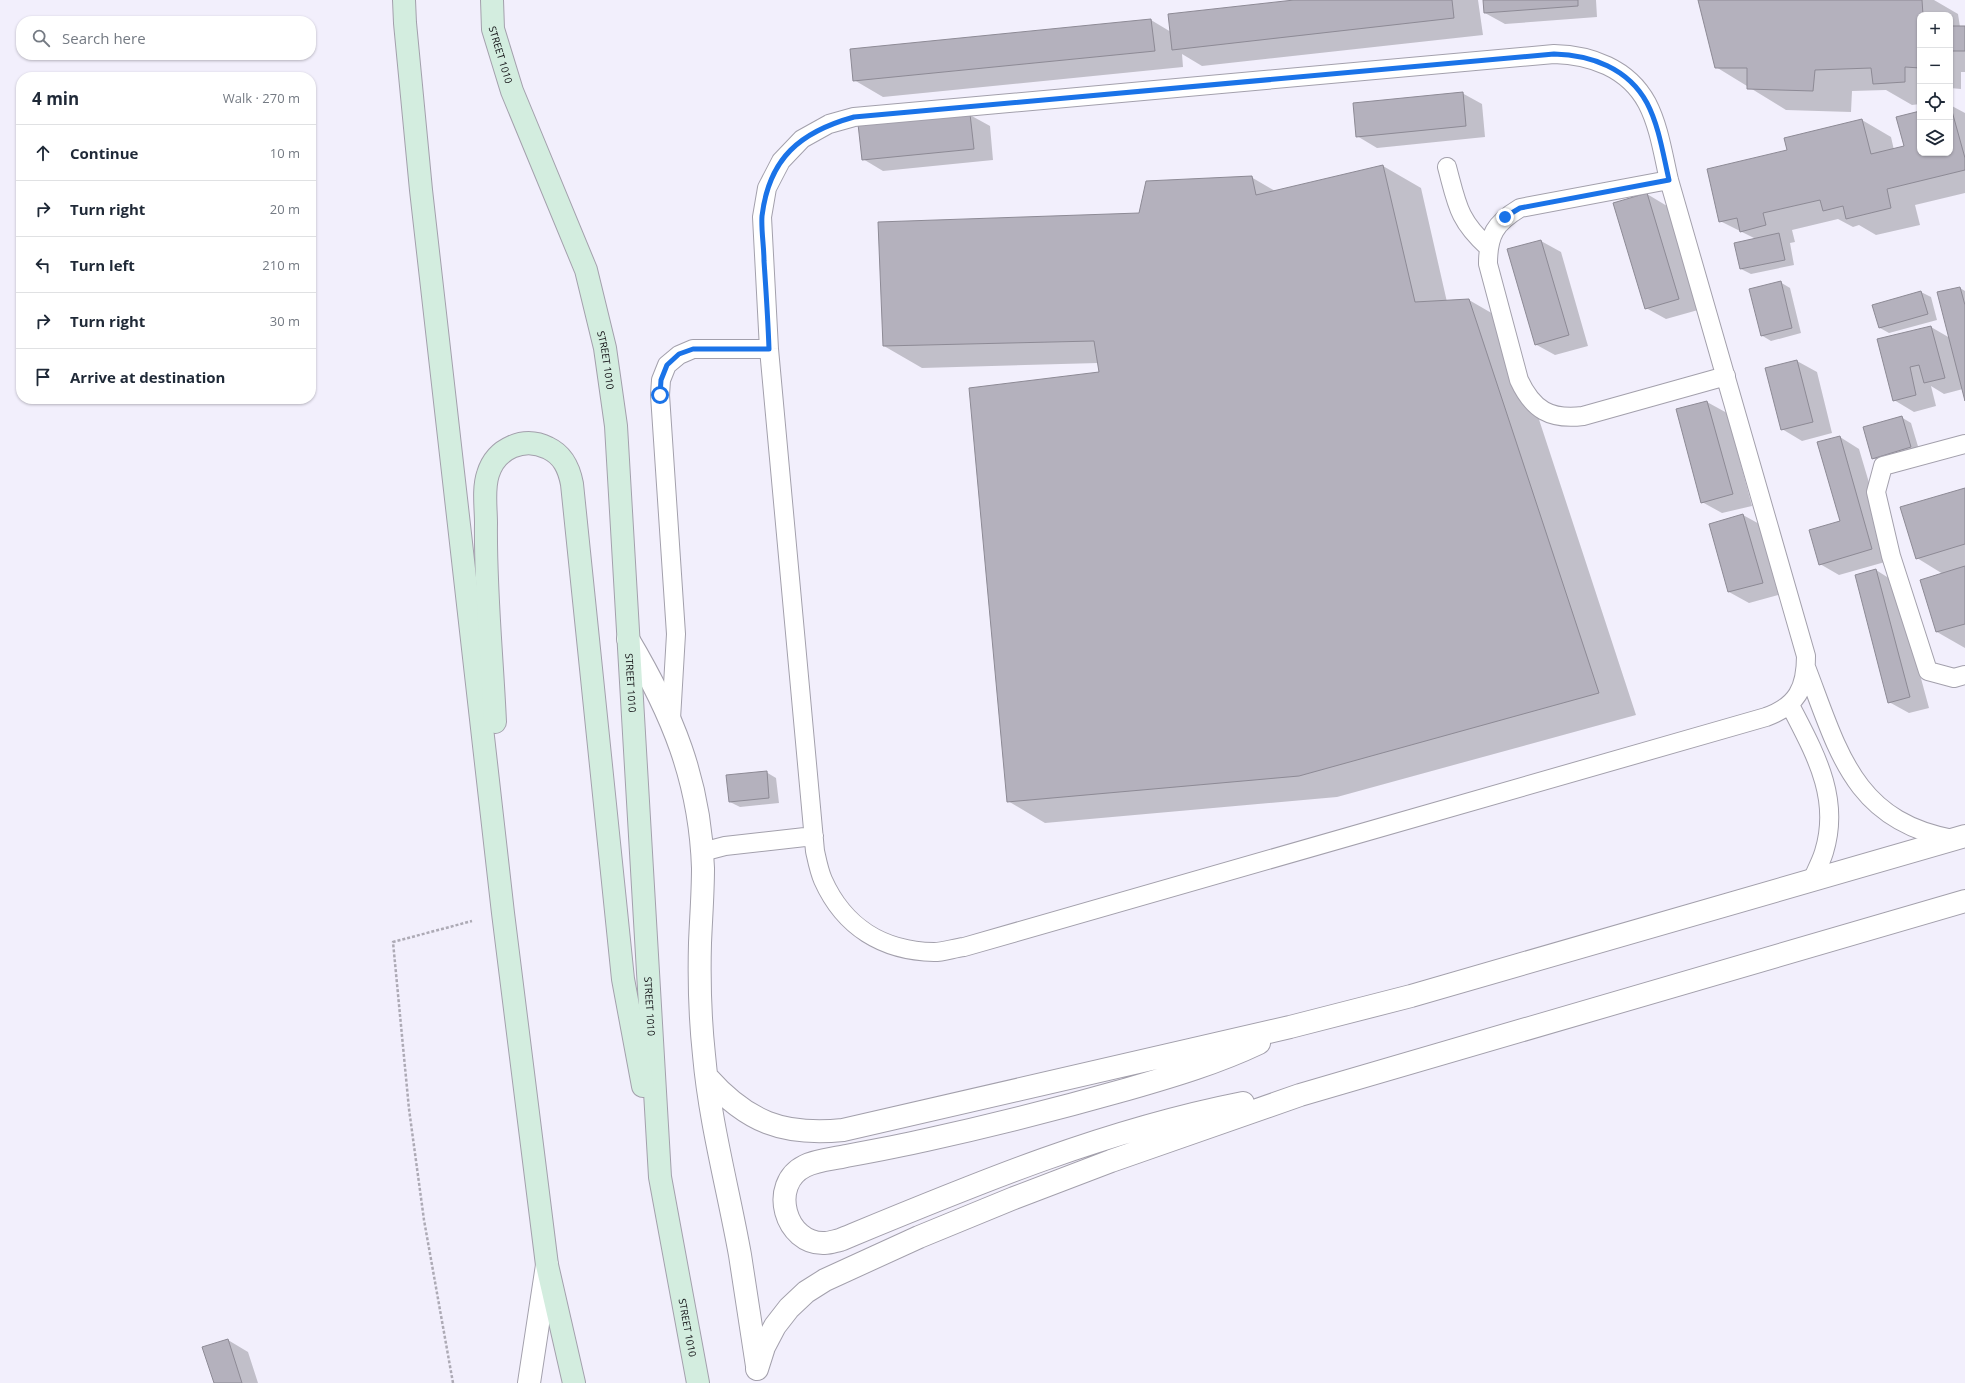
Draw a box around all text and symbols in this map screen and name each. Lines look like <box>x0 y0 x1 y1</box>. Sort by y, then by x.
map controls <box>1917 12 1953 156</box>
button: + <box>1917 12 1953 48</box>
search box <box>16 16 316 60</box>
street label: STREET 1010 <box>486 24 516 85</box>
icon: search <box>30 27 52 49</box>
text: Search here <box>62 28 146 48</box>
button: − <box>1917 48 1953 84</box>
button: locate <box>1917 84 1953 120</box>
text: 4 min <box>32 87 79 110</box>
text: Walk · 270 m <box>223 89 300 107</box>
button: layers <box>1917 120 1953 156</box>
icon: ahead <box>32 142 54 164</box>
text: Continue <box>70 143 138 163</box>
text: 10 m <box>270 144 300 162</box>
icon: right <box>32 198 54 220</box>
text: Turn right <box>70 199 145 219</box>
text: 20 m <box>270 200 300 218</box>
route end <box>1496 208 1514 226</box>
icon: left <box>32 254 54 276</box>
text: Turn left <box>70 255 135 275</box>
text: 210 m <box>262 256 300 274</box>
icon: right <box>32 310 54 332</box>
text: Turn right <box>70 311 145 331</box>
text: 30 m <box>270 312 300 330</box>
street label: STREET 1010 <box>594 329 618 391</box>
icon: arrive <box>32 366 54 388</box>
text: Arrive at destination <box>70 367 225 387</box>
route start <box>651 386 669 404</box>
street label: STREET 1010 <box>622 653 640 713</box>
street label: STREET 1010 <box>641 976 659 1037</box>
street label: STREET 1010 <box>676 1297 700 1358</box>

